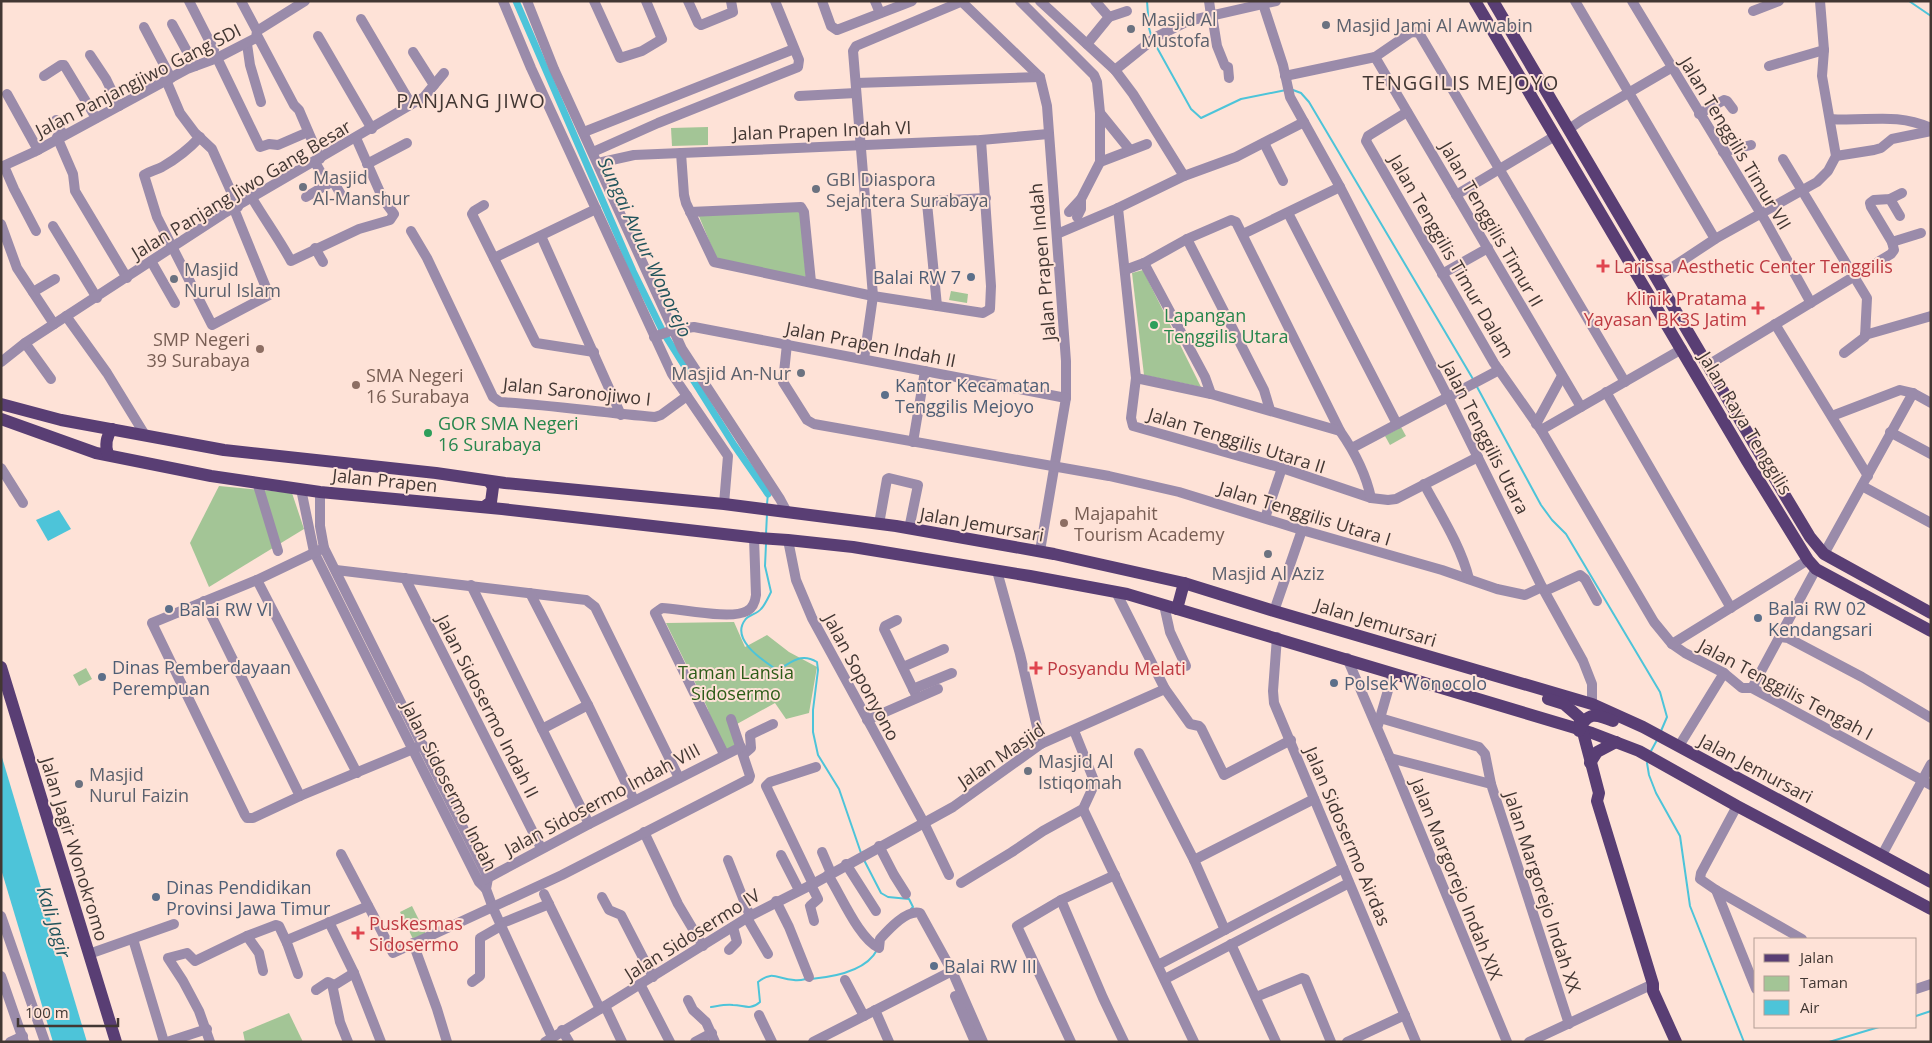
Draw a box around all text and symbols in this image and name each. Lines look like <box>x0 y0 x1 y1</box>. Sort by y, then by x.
place label: Masjid Al Mustofa <box>1141 7 1216 52</box>
place label: Masjid Jami Al Awwabin <box>1336 13 1533 37</box>
street label: Jalan Panjangjiwo Gang SDI <box>29 18 245 143</box>
marker: Masjid Jami Al Awwabin <box>1320 19 1332 31</box>
marker: Masjid Al Mustofa <box>1125 23 1137 35</box>
street label: Jalan Tenggilis Timur VII <box>1674 50 1797 234</box>
district label: TENGGILIS MEJOYO <box>1363 69 1559 96</box>
district label: PANJANG JIWO <box>396 87 546 114</box>
street label: Jalan Panjang Jiwo Gang Besar <box>125 113 356 265</box>
street label: Jalan Prapen Indah VI <box>730 115 912 145</box>
street label: Jalan Tenggilis Timur II <box>1434 135 1549 311</box>
street label: Jalan Tenggilis Timur Dalam <box>1383 148 1520 362</box>
water label: Sungai Avuur Wonorejo <box>592 152 698 342</box>
place label: Masjid Al-Manshur <box>313 165 411 210</box>
place label: GBI Diaspora Sejahtera Surabaya <box>826 167 988 212</box>
marker: Masjid Al-Manshur <box>297 181 309 193</box>
street label: Jalan Prapen Indah <box>1023 182 1061 344</box>
marker: GBI Diaspora Sejahtera Surabaya <box>810 183 822 195</box>
place label: Larissa Aesthetic Center Tenggilis <box>1614 254 1893 278</box>
place label: Masjid Nurul Islam <box>184 257 281 302</box>
marker: Larissa Aesthetic Center Tenggilis <box>1596 259 1610 273</box>
place label: Balai RW 7 <box>873 265 961 289</box>
marker: Balai RW 7 <box>965 271 977 283</box>
marker: Masjid Nurul Islam <box>168 273 180 285</box>
place label: Klinik Pratama Yayasan BK3S Jatim <box>1584 286 1747 331</box>
marker: Klinik Pratama Yayasan BK3S Jatim <box>1751 301 1765 315</box>
place label: Lapangan Tenggilis Utara <box>1164 303 1288 348</box>
street label: Jalan Prapen Indah II <box>782 315 958 372</box>
marker: Lapangan Tenggilis Utara <box>1148 319 1160 331</box>
place label: SMP Negeri 39 Surabaya <box>146 327 250 372</box>
marker: SMP Negeri 39 Surabaya <box>254 343 266 355</box>
street label: Jalan Raya Tenggilis <box>1693 345 1798 499</box>
street label: Jalan Tenggilis Utara <box>1436 354 1535 518</box>
place label: Masjid An-Nur <box>671 361 792 385</box>
place label: SMA Negeri 16 Surabaya <box>366 363 470 408</box>
marker: Masjid An-Nur <box>795 367 807 379</box>
street label: Jalan Saronojiwo I <box>500 371 652 411</box>
place label: Kantor Kecamatan Tenggilis Mejoyo <box>895 373 1050 418</box>
marker: SMA Negeri 16 Surabaya <box>350 379 362 391</box>
marker: Kantor Kecamatan Tenggilis Mejoyo <box>879 389 891 401</box>
street label: Jalan Tenggilis Utara II <box>1143 401 1329 478</box>
place label: GOR SMA Negeri 16 Surabaya <box>438 411 578 456</box>
marker: GOR SMA Negeri 16 Surabaya <box>422 427 434 439</box>
street label: Jalan Prapen <box>329 462 439 497</box>
street label: Jalan Tenggilis Utara I <box>1214 475 1394 551</box>
street label: Jalan Jemursari <box>916 501 1046 547</box>
place label: Majapahit Tourism Academy <box>1074 501 1225 546</box>
marker: Majapahit Tourism Academy <box>1058 517 1070 529</box>
marker: Masjid Al Aziz <box>1262 548 1274 560</box>
place label: Masjid Al Aziz <box>1212 561 1324 585</box>
street label: Jalan Jemursari <box>1311 592 1440 652</box>
place label: Balai RW 02 Kendangsari <box>1768 596 1872 641</box>
place label: Balai RW VI <box>179 597 273 621</box>
marker: Balai RW VI <box>163 603 175 615</box>
street label: Jalan Soponyono <box>818 608 906 745</box>
street label: Jalan Sidosermo Indah II <box>432 611 544 801</box>
marker: Balai RW 02 Kendangsari <box>1752 612 1764 624</box>
street label: Jalan Tenggilis Tengah I <box>1693 632 1877 745</box>
place label: Dinas Pemberdayaan Perempuan <box>112 655 291 700</box>
place label: Posyandu Melati <box>1047 656 1186 680</box>
park label: Taman Lansia Sidosermo <box>678 660 794 705</box>
marker: Posyandu Melati <box>1029 661 1043 675</box>
marker: Dinas Pemberdayaan Perempuan <box>96 671 108 683</box>
place label: Polsek Wonocolo <box>1344 671 1487 695</box>
marker: Polsek Wonocolo <box>1328 677 1340 689</box>
street label: Jalan Sidosermo Indah <box>398 697 502 875</box>
street label: Jalan Masjid <box>951 717 1049 794</box>
street label: Jalan Jemursari <box>1693 727 1817 808</box>
street label: Jalan Sidosermo Indah VIII <box>498 737 704 862</box>
street label: Jalan Sidosermo Airdas <box>1299 741 1397 929</box>
place label: Masjid Al Istiqomah <box>1038 749 1122 794</box>
street label: Jalan Jagir Wonokromo <box>35 752 114 944</box>
place label: Masjid Nurul Faizin <box>89 762 189 807</box>
marker: Masjid Al Istiqomah <box>1022 765 1034 777</box>
street label: Jalan Margorejo Indah XIX <box>1405 773 1509 984</box>
marker: Masjid Nurul Faizin <box>73 778 85 790</box>
street label: Jalan Margorejo Indah XX <box>1498 786 1587 996</box>
place label: Dinas Pendidikan Provinsi Jawa Timur <box>166 875 331 920</box>
water label: Kali Jagir <box>31 883 78 963</box>
street label: Jalan Sidosermo IV <box>618 883 764 986</box>
marker: Dinas Pendidikan Provinsi Jawa Timur <box>150 891 162 903</box>
place label: Puskesmas Sidosermo <box>369 911 463 956</box>
marker: Puskesmas Sidosermo <box>351 926 365 940</box>
legend <box>1754 938 1917 1028</box>
text: Jalan <box>1798 947 1834 967</box>
place label: Balai RW III <box>944 954 1037 978</box>
marker: Balai RW III <box>928 960 940 972</box>
text: Taman <box>1800 972 1848 992</box>
scale bar <box>18 996 118 1028</box>
text: Air <box>1800 997 1819 1017</box>
text: 100 m <box>25 1002 69 1022</box>

